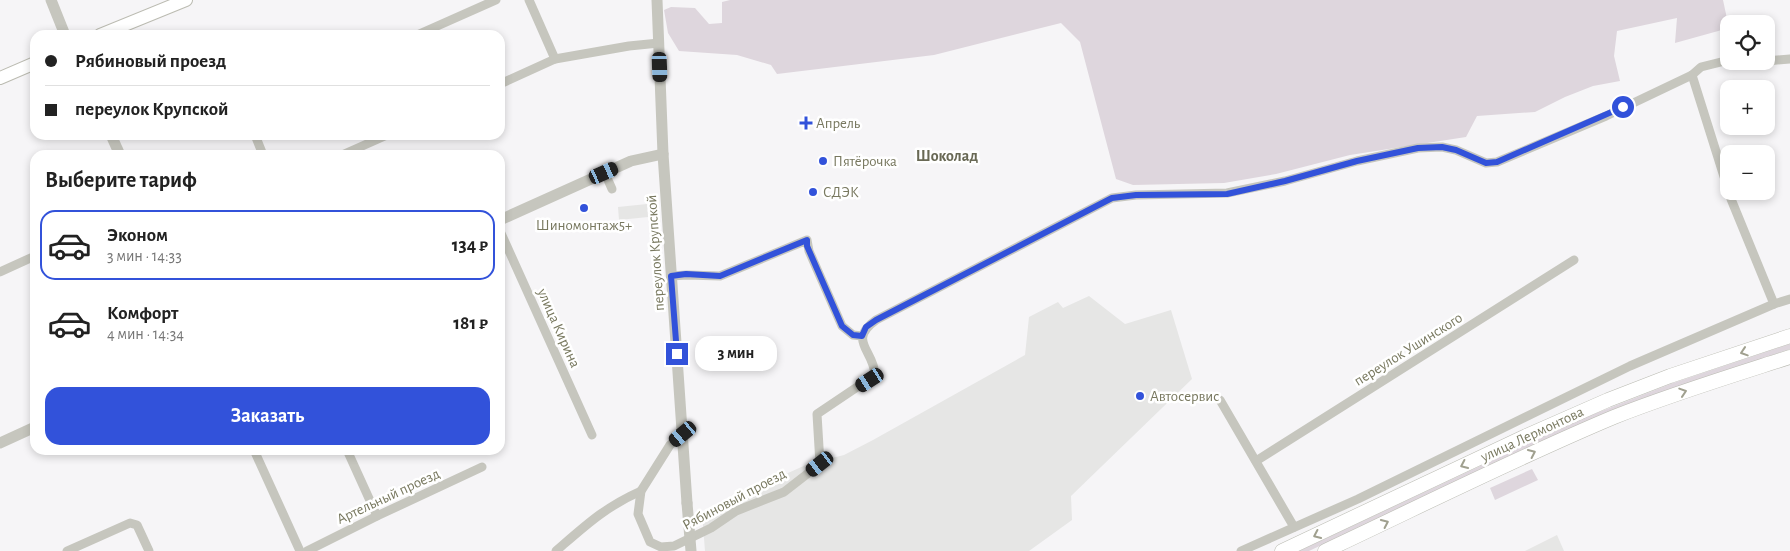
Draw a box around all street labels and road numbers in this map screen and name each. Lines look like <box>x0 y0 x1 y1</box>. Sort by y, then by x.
street label: переулок Крупской <box>644 194 667 312</box>
street label: улица Кирина <box>534 285 583 370</box>
street label: переулок Ушинского <box>1351 310 1465 389</box>
street label: улица Лермонтова <box>1478 404 1586 465</box>
street label: Артельный проезд <box>334 466 442 527</box>
street label: Рябиновый проезд <box>680 466 788 533</box>

